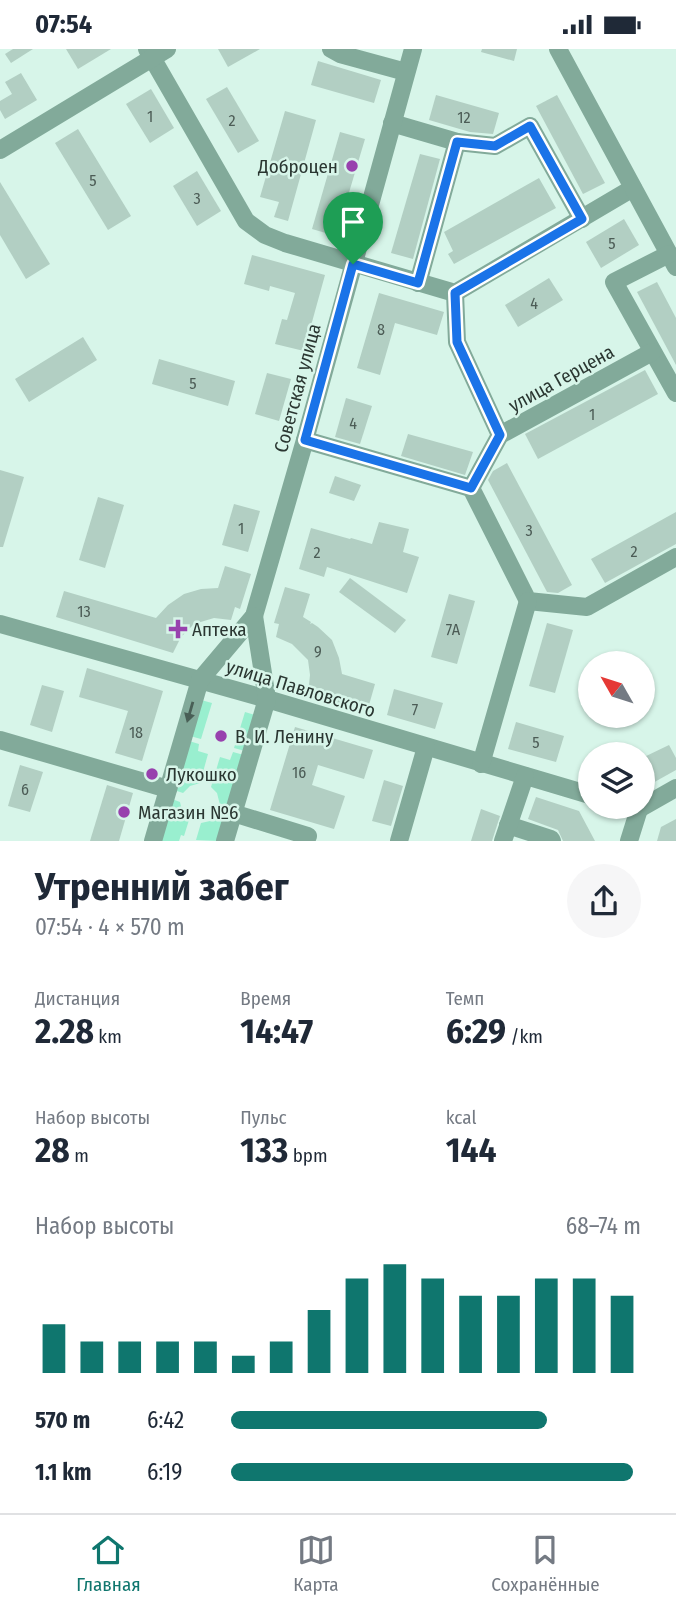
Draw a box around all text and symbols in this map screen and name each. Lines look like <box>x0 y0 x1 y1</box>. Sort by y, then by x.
text: 07:54 <box>35 9 92 40</box>
house number: 1 <box>147 107 153 126</box>
house number: 12 <box>457 108 471 127</box>
house number: 2 <box>228 111 236 130</box>
place label: Доброцен <box>257 155 338 178</box>
marker: Доброцен <box>344 158 360 174</box>
house number: 5 <box>89 171 97 190</box>
house number: 3 <box>193 189 201 208</box>
pin <box>323 192 383 264</box>
icon: arrive <box>334 203 372 241</box>
house number: 5 <box>608 234 616 253</box>
house number: 4 <box>530 294 538 313</box>
house number: 8 <box>377 320 385 339</box>
street label: Советская улица <box>269 321 326 455</box>
street label: улица Герцена <box>504 340 618 417</box>
house number: 5 <box>189 374 197 393</box>
house number: 1 <box>589 405 595 424</box>
house number: 4 <box>349 414 357 433</box>
house number: 1 <box>238 519 244 538</box>
house number: 3 <box>525 521 533 540</box>
house number: 2 <box>630 542 638 561</box>
house number: 2 <box>313 543 321 562</box>
house number: 13 <box>77 602 91 621</box>
place label: Аптека <box>192 618 247 641</box>
house number: 7А <box>446 620 461 639</box>
marker: Аптека <box>170 621 186 637</box>
house number: 9 <box>314 642 322 661</box>
north arrow <box>578 651 654 728</box>
map controls <box>578 651 655 819</box>
street label: улица Павловского <box>223 655 378 722</box>
house number: 7 <box>412 700 419 719</box>
one-way arrow <box>185 702 195 723</box>
house number: 18 <box>129 723 143 742</box>
place label: В. И. Ленину <box>235 725 334 748</box>
marker: В. И. Ленину <box>213 728 229 744</box>
house number: 5 <box>532 733 540 752</box>
button: layers <box>578 742 655 819</box>
place label: Лукошко <box>166 763 237 786</box>
house number: 16 <box>292 763 306 782</box>
marker: Лукошко <box>144 766 160 782</box>
house number: 6 <box>21 780 29 799</box>
place label: Магазин №6 <box>138 801 239 824</box>
marker: Магазин №6 <box>116 804 132 820</box>
text: Утренний забег <box>35 864 289 910</box>
button: share <box>567 864 641 938</box>
text: 07:54 · 4 × 570 m <box>35 913 185 941</box>
text: Дистанция <box>35 987 120 1010</box>
text: Время <box>240 987 291 1010</box>
text: Темп <box>446 987 484 1010</box>
text: 2.28 <box>35 1010 94 1052</box>
text: 14:47 <box>240 1010 313 1052</box>
text: 6:29 <box>446 1010 506 1052</box>
text: km <box>94 1025 122 1048</box>
text: /km <box>506 1025 543 1048</box>
text: Набор высоты <box>35 1106 150 1129</box>
text: Пульс <box>240 1106 287 1129</box>
text: kcal <box>446 1106 476 1129</box>
text: 28 <box>35 1129 70 1171</box>
text: 133 <box>240 1129 288 1171</box>
text: 144 <box>446 1129 496 1171</box>
text: m <box>70 1144 89 1167</box>
text: bpm <box>288 1144 328 1167</box>
text: Набор высоты <box>35 1212 174 1240</box>
text: 68–74 m <box>566 1212 641 1240</box>
text: 570 m <box>35 1406 90 1434</box>
text: 6:42 <box>147 1406 184 1434</box>
text: 1.1 km <box>35 1458 91 1486</box>
text: 6:19 <box>147 1458 183 1486</box>
tab: Главная <box>76 1531 141 1596</box>
tab: Карта <box>293 1531 339 1596</box>
tab: Сохранённые <box>491 1531 600 1596</box>

